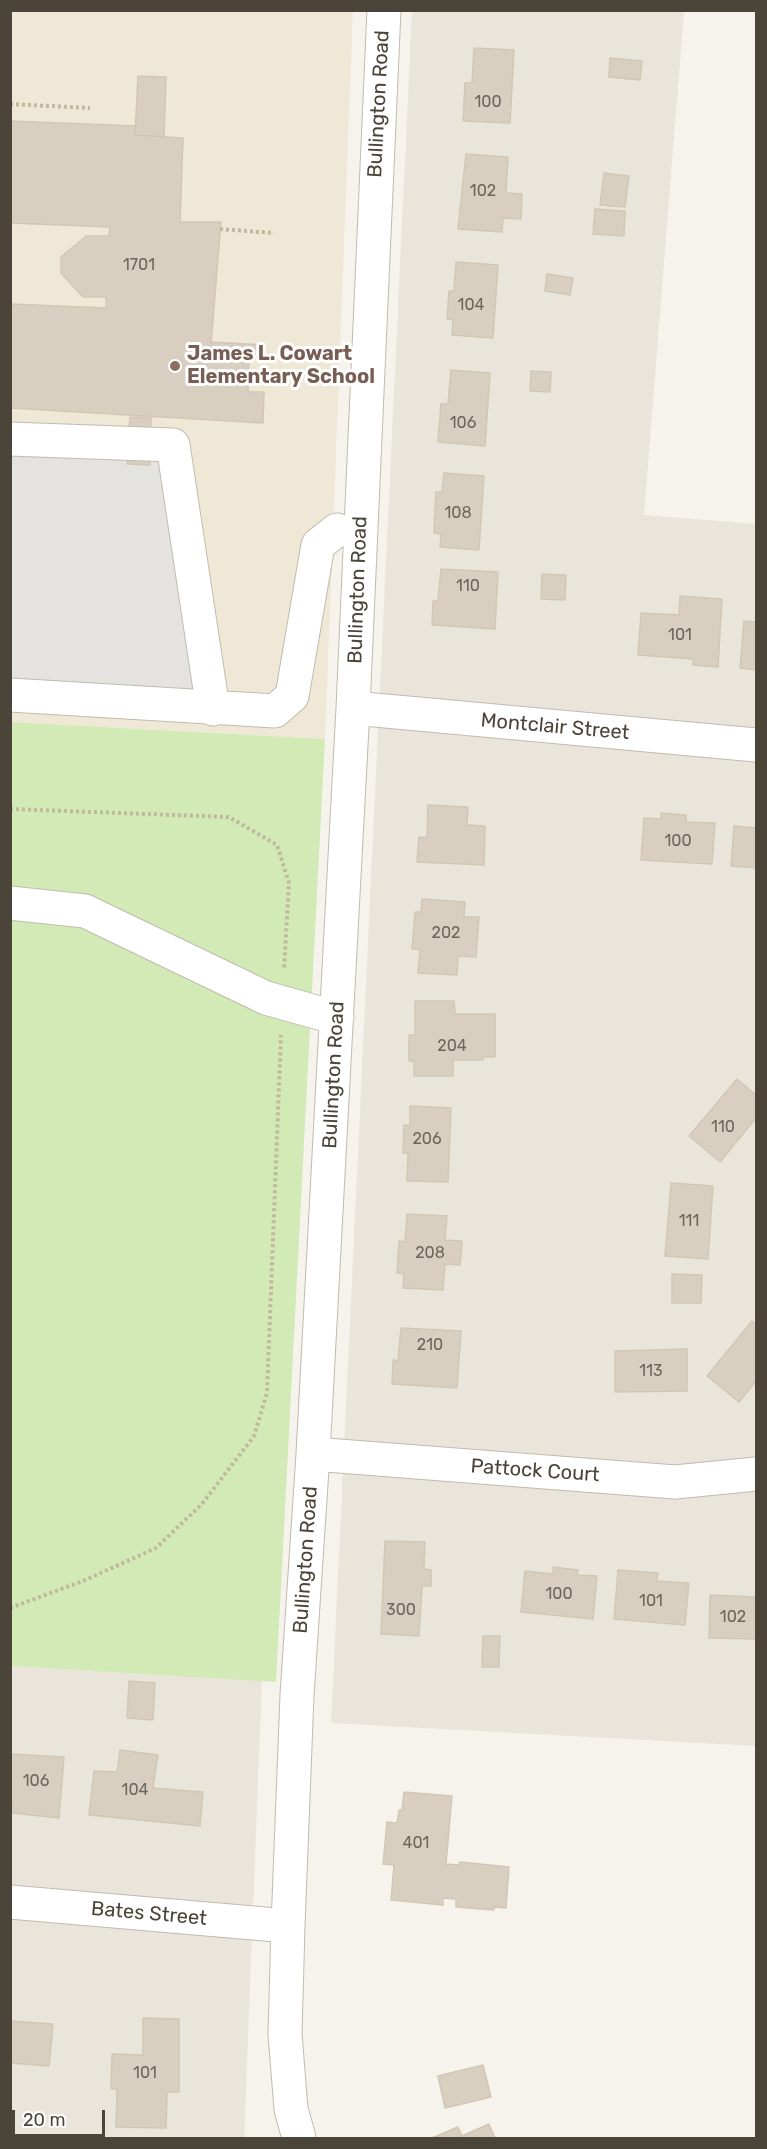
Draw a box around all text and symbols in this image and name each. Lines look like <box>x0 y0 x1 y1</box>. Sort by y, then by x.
street label: Bullington Road <box>363 30 395 178</box>
house number: 100 <box>474 92 502 112</box>
house number: 102 <box>470 181 496 201</box>
house number: 1701 <box>123 255 155 275</box>
house number: 104 <box>458 295 484 315</box>
place label: James L. Cowart Elementary School <box>187 342 375 389</box>
marker: James L. Cowart Elementary School <box>168 359 182 373</box>
house number: 106 <box>450 413 476 433</box>
house number: 108 <box>444 503 472 523</box>
street label: Bullington Road <box>343 516 373 664</box>
house number: 110 <box>456 576 480 596</box>
house number: 101 <box>668 625 692 645</box>
street label: Montclair Street <box>480 709 630 745</box>
house number: 100 <box>664 831 692 851</box>
house number: 202 <box>432 923 460 943</box>
street label: Bullington Road <box>318 1001 350 1149</box>
house number: 204 <box>437 1036 467 1056</box>
house number: 110 <box>711 1117 735 1137</box>
house number: 206 <box>412 1129 442 1149</box>
house number: 111 <box>679 1211 699 1231</box>
house number: 208 <box>415 1243 445 1263</box>
house number: 210 <box>417 1335 443 1355</box>
house number: 113 <box>639 1361 663 1381</box>
street label: Pattock Court <box>470 1455 600 1487</box>
street label: Bullington Road <box>289 1485 323 1635</box>
house number: 100 <box>545 1584 573 1604</box>
house number: 101 <box>639 1591 663 1611</box>
house number: 300 <box>386 1600 416 1620</box>
house number: 102 <box>720 1607 746 1627</box>
house number: 106 <box>23 1771 49 1791</box>
house number: 104 <box>122 1780 148 1800</box>
house number: 401 <box>403 1833 429 1853</box>
street label: Bates Street <box>90 1897 208 1931</box>
house number: 101 <box>133 2063 157 2083</box>
scale bar <box>15 2098 108 2136</box>
text: 20 m <box>23 2109 65 2131</box>

